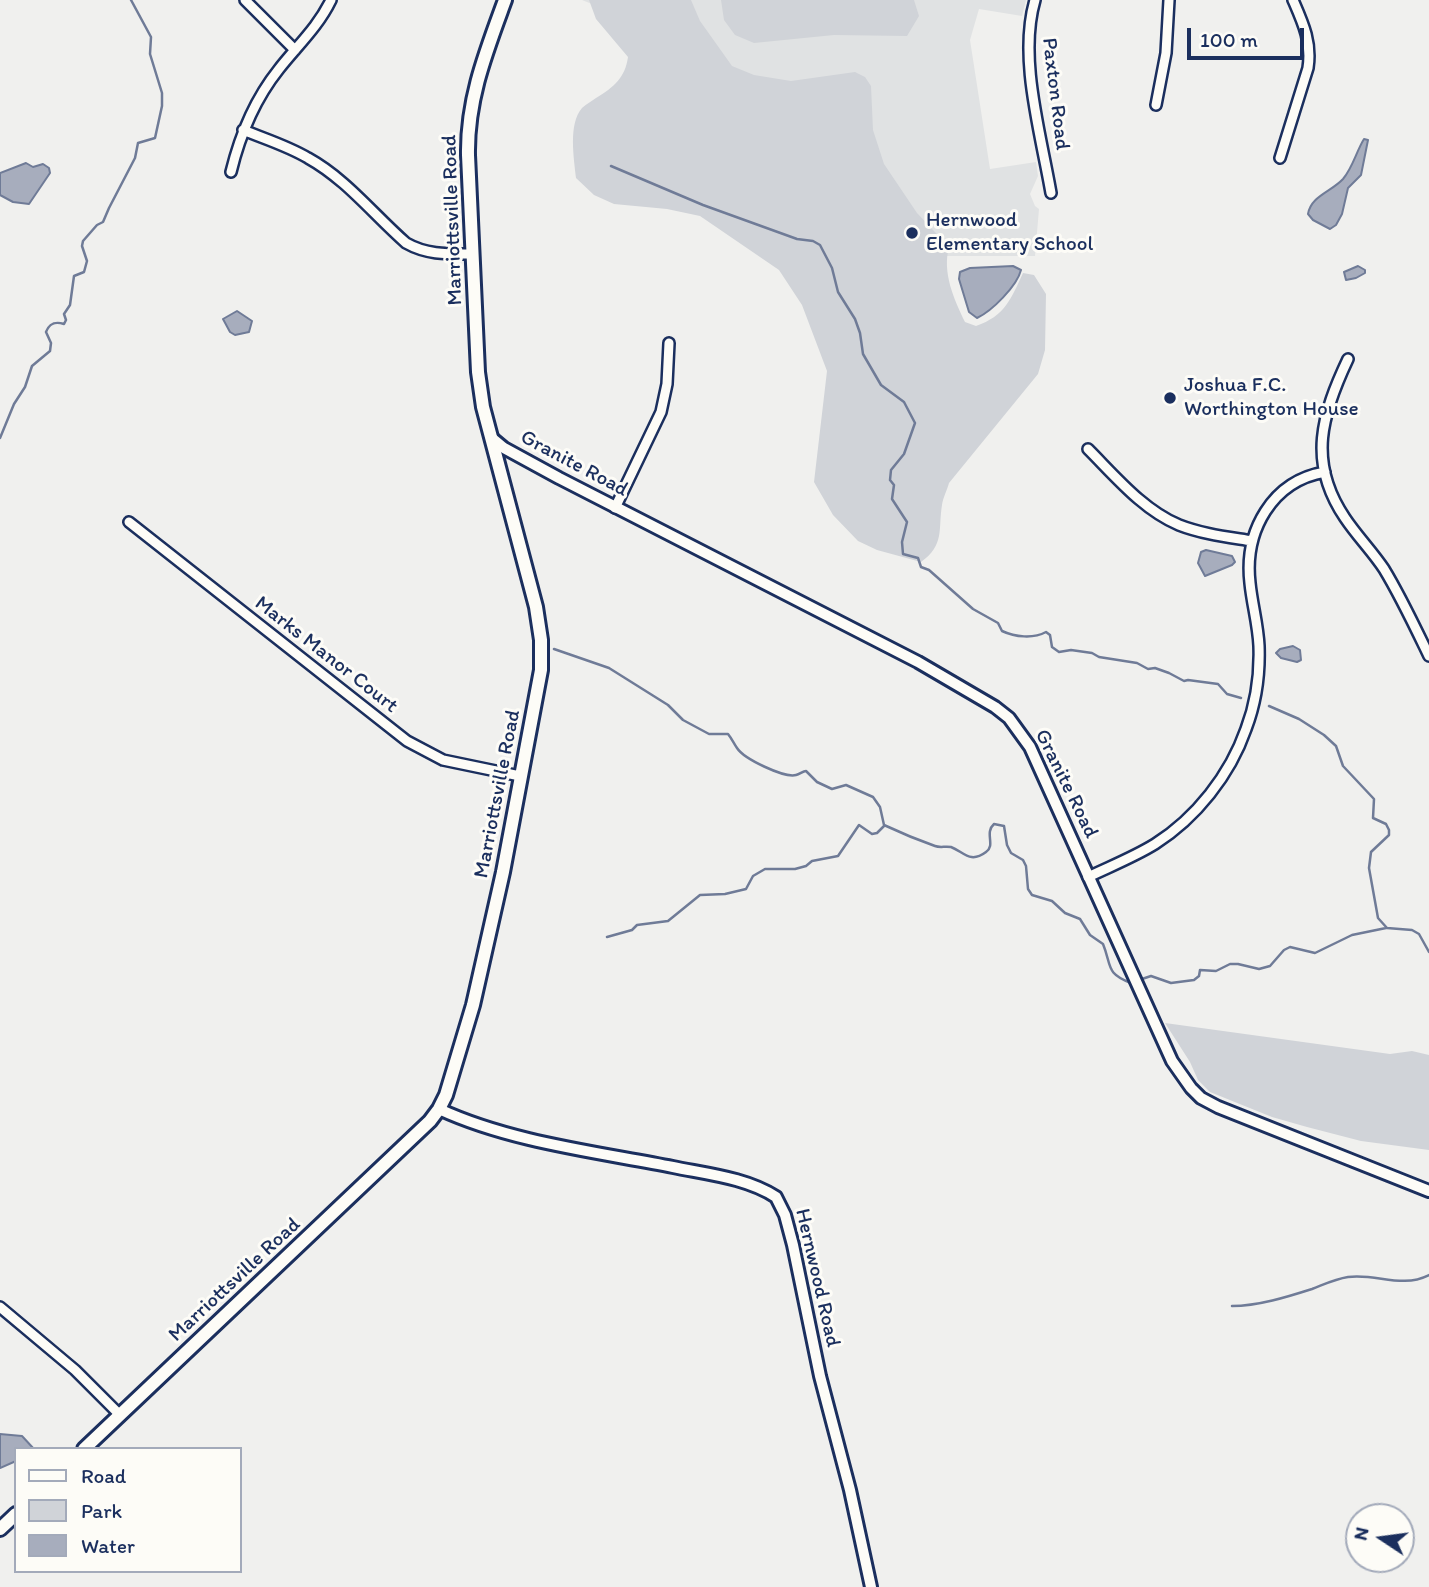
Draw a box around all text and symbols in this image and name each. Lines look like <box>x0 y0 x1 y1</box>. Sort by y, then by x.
scale bar <box>1191 14 1308 58</box>
text: 100 m <box>1200 27 1258 52</box>
street label: Paxton Road <box>1036 36 1074 152</box>
street label: Marriottsville Road <box>437 134 469 306</box>
place label: Hernwood Elementary School <box>926 208 1093 258</box>
marker: Hernwood Elementary School <box>904 225 920 241</box>
place label: Joshua F.C. Worthington House <box>1184 373 1359 423</box>
marker: Joshua F.C. Worthington House <box>1162 390 1178 406</box>
street label: Granite Road <box>516 425 632 503</box>
street label: Marks Manor Court <box>249 591 403 719</box>
street label: Marriottsville Road <box>469 708 527 880</box>
street label: Granite Road <box>1029 725 1103 843</box>
street label: Hernwood Road <box>789 1206 845 1350</box>
street label: Marriottsville Road <box>164 1212 306 1348</box>
legend <box>14 1447 242 1573</box>
text: Road <box>81 1463 126 1488</box>
text: Park <box>81 1498 122 1523</box>
north arrow <box>1345 1503 1415 1573</box>
text: N <box>1348 1525 1374 1542</box>
text: Water <box>81 1533 135 1558</box>

